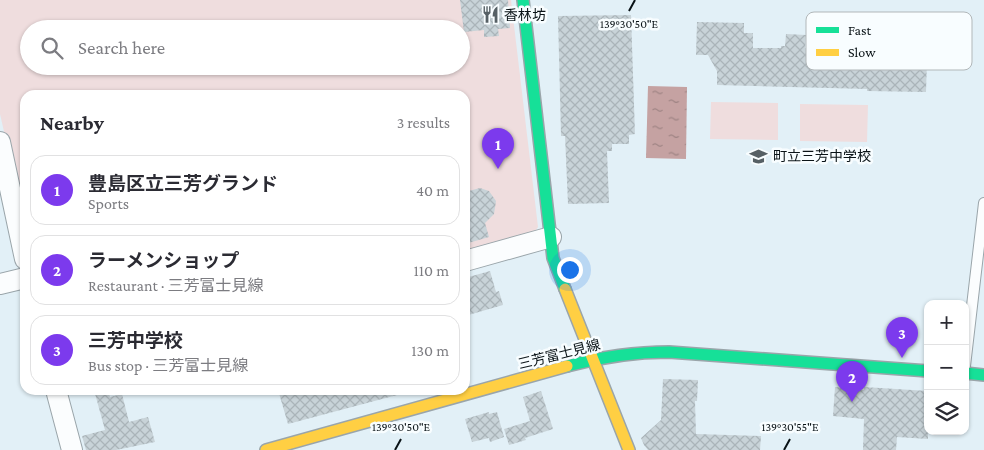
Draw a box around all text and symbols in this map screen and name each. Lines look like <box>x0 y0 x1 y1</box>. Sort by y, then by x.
restaurant icon: 香林坊 <box>480 5 500 25</box>
place label: 香林坊 <box>504 7 546 23</box>
legend <box>806 12 972 70</box>
text: 139°30'50"E <box>600 17 659 31</box>
search box <box>20 20 470 75</box>
text: Fast <box>848 22 872 38</box>
icon: search <box>38 34 66 62</box>
text: Search here <box>78 37 165 58</box>
text: Slow <box>848 44 876 60</box>
text: Nearby <box>40 111 104 135</box>
text: 3 results <box>397 114 450 131</box>
pin: 1 <box>482 128 514 169</box>
school or university icon: 町立三芳中学校 <box>749 146 769 166</box>
place label: 町立三芳中学校 <box>773 148 871 164</box>
text: 豊島区立三芳グランド <box>88 173 278 194</box>
text: 1 <box>54 182 60 199</box>
text: 40 m <box>416 182 449 199</box>
text: Sports <box>88 195 129 212</box>
text: ラーメンショップ <box>88 250 239 271</box>
your location <box>557 257 583 283</box>
text: 2 <box>53 262 61 279</box>
text: 110 m <box>413 262 449 279</box>
text: Restaurant · 三芳富士見線 <box>88 277 264 294</box>
map controls <box>924 300 969 435</box>
button: + <box>924 300 969 345</box>
pin: 3 <box>886 317 918 358</box>
text: 三芳中学校 <box>88 330 183 351</box>
street label: 三芳富士見線 <box>516 336 602 372</box>
text: 3 <box>53 342 61 359</box>
text: 130 m <box>411 342 449 359</box>
button: − <box>924 345 969 390</box>
text: Bus stop · 三芳富士見線 <box>88 357 248 374</box>
pin: 2 <box>836 361 868 402</box>
button: layers <box>924 390 969 435</box>
text: 139°30'50"E <box>372 420 431 434</box>
text: 139°30'55"E <box>761 420 819 434</box>

